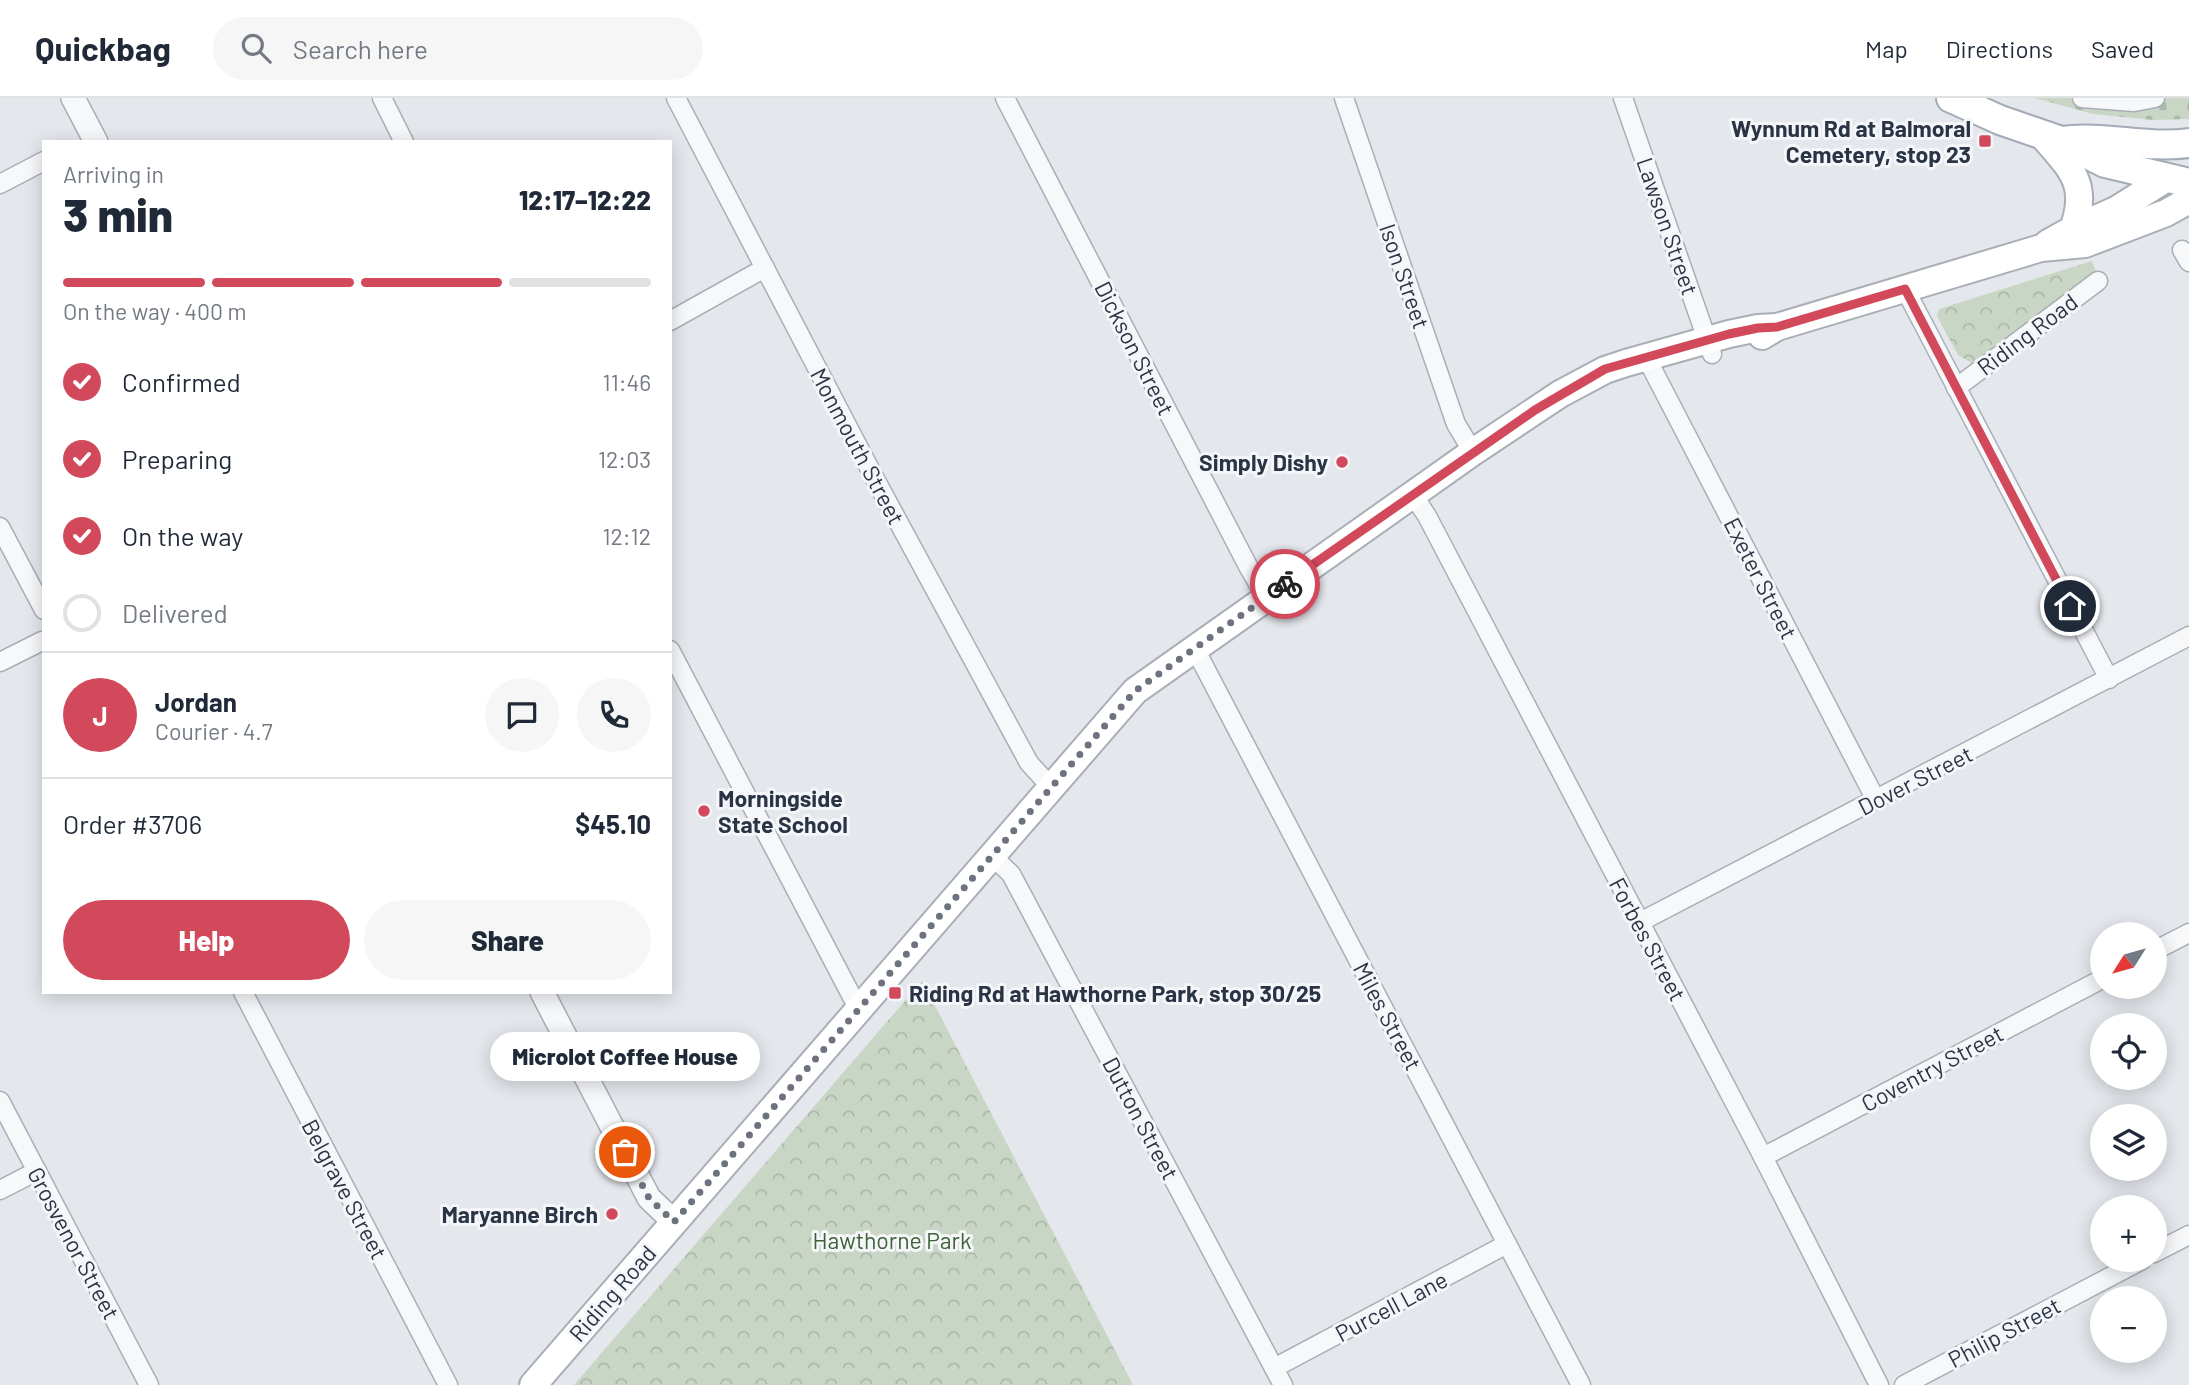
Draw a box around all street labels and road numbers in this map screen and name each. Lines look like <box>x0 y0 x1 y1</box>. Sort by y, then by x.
street label: Lawson Street <box>1631 153 1705 299</box>
street label: Ison Street <box>1374 220 1436 332</box>
street label: Dickson Street <box>1089 276 1181 420</box>
street label: Riding Road <box>1971 287 2083 381</box>
street label: Monmouth Street <box>805 363 911 529</box>
street label: Exeter Street <box>1718 513 1804 643</box>
street label: Dover Street <box>1853 739 1977 821</box>
street label: Forbes Street <box>1604 872 1692 1006</box>
street label: Miles Street <box>1348 957 1428 1075</box>
street label: Coventry Street <box>1856 1019 2008 1117</box>
street label: Dutton Street <box>1097 1052 1185 1184</box>
street label: Belgrave Street <box>296 1114 394 1264</box>
street label: Grosvenor Street <box>22 1162 126 1324</box>
street label: Riding Road <box>563 1239 661 1347</box>
street label: Purcell Lane <box>1330 1265 1452 1347</box>
street label: Philip Street <box>1943 1291 2065 1373</box>

